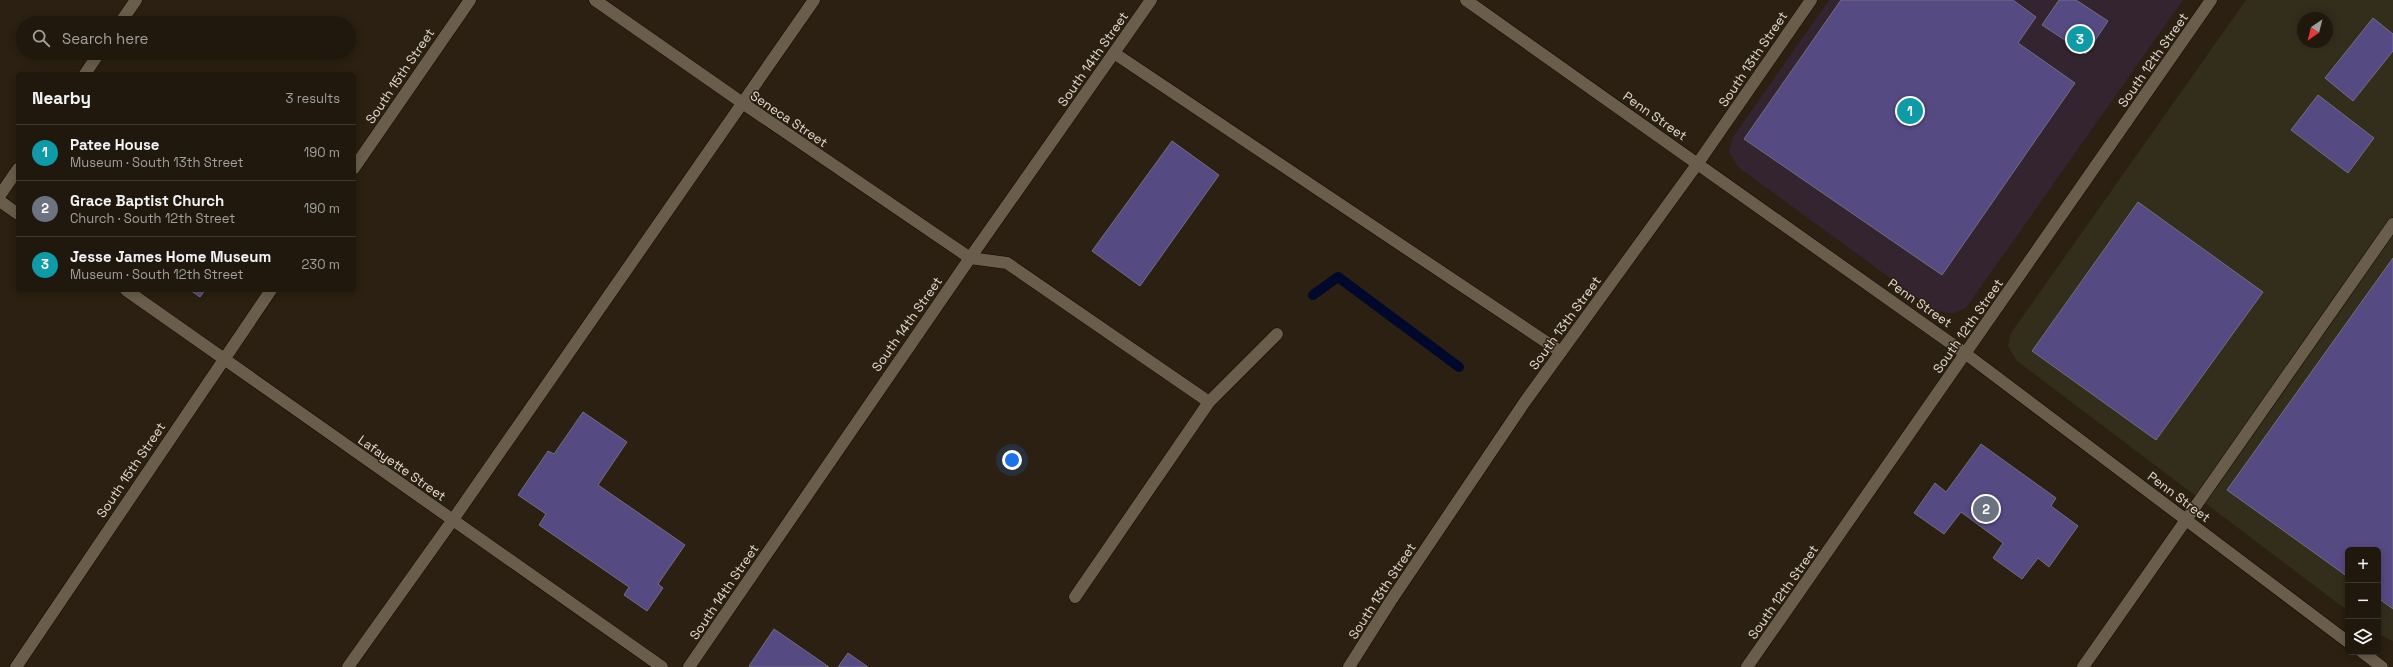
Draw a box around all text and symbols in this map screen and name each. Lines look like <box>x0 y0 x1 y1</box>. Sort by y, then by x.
street label: South 14th Street <box>1054 8 1132 110</box>
street label: South 13th Street <box>1715 8 1791 110</box>
street label: South 12th Street <box>2114 9 2192 111</box>
north arrow <box>2297 12 2333 48</box>
search box <box>16 16 356 60</box>
pin: 3 <box>2067 24 2093 54</box>
street label: South 15th Street <box>362 25 438 127</box>
icon: search <box>30 27 52 49</box>
text: Search here <box>62 29 148 48</box>
text: Nearby <box>32 87 91 109</box>
street label: Seneca Street <box>747 87 831 151</box>
street label: Penn Street <box>1620 88 1690 144</box>
text: 3 results <box>286 90 340 107</box>
pin: 1 <box>1897 96 1923 126</box>
text: Patee House <box>70 135 160 154</box>
text: 1 <box>42 144 48 161</box>
text: 190 m <box>304 144 340 161</box>
text: Museum · South 13th Street <box>70 154 244 171</box>
text: Grace Baptist Church <box>70 191 224 210</box>
text: 2 <box>41 200 49 217</box>
text: 190 m <box>304 200 340 217</box>
text: Church · South 12th Street <box>70 210 235 227</box>
text: Jesse James Home Museum <box>70 247 271 266</box>
text: 3 <box>41 256 49 273</box>
text: 230 m <box>302 256 340 273</box>
text: Museum · South 12th Street <box>70 266 244 283</box>
street label: South 14th Street <box>868 273 946 375</box>
street label: South 13th Street <box>1525 273 1605 373</box>
street label: Penn Street <box>1885 275 1955 331</box>
street label: South 12th Street <box>1929 275 2007 377</box>
street label: South 15th Street <box>93 419 169 521</box>
street label: Lafayette Street <box>355 431 449 505</box>
your location <box>1002 450 1022 470</box>
street label: Penn Street <box>2144 468 2214 526</box>
pin: 2 <box>1973 494 1999 524</box>
street label: South 13th Street <box>1344 540 1420 642</box>
street label: South 14th Street <box>686 541 762 643</box>
street label: South 12th Street <box>1744 541 1822 643</box>
map controls <box>2345 547 2381 655</box>
button: + <box>2345 547 2381 583</box>
button: − <box>2345 583 2381 619</box>
button: layers <box>2345 619 2381 655</box>

